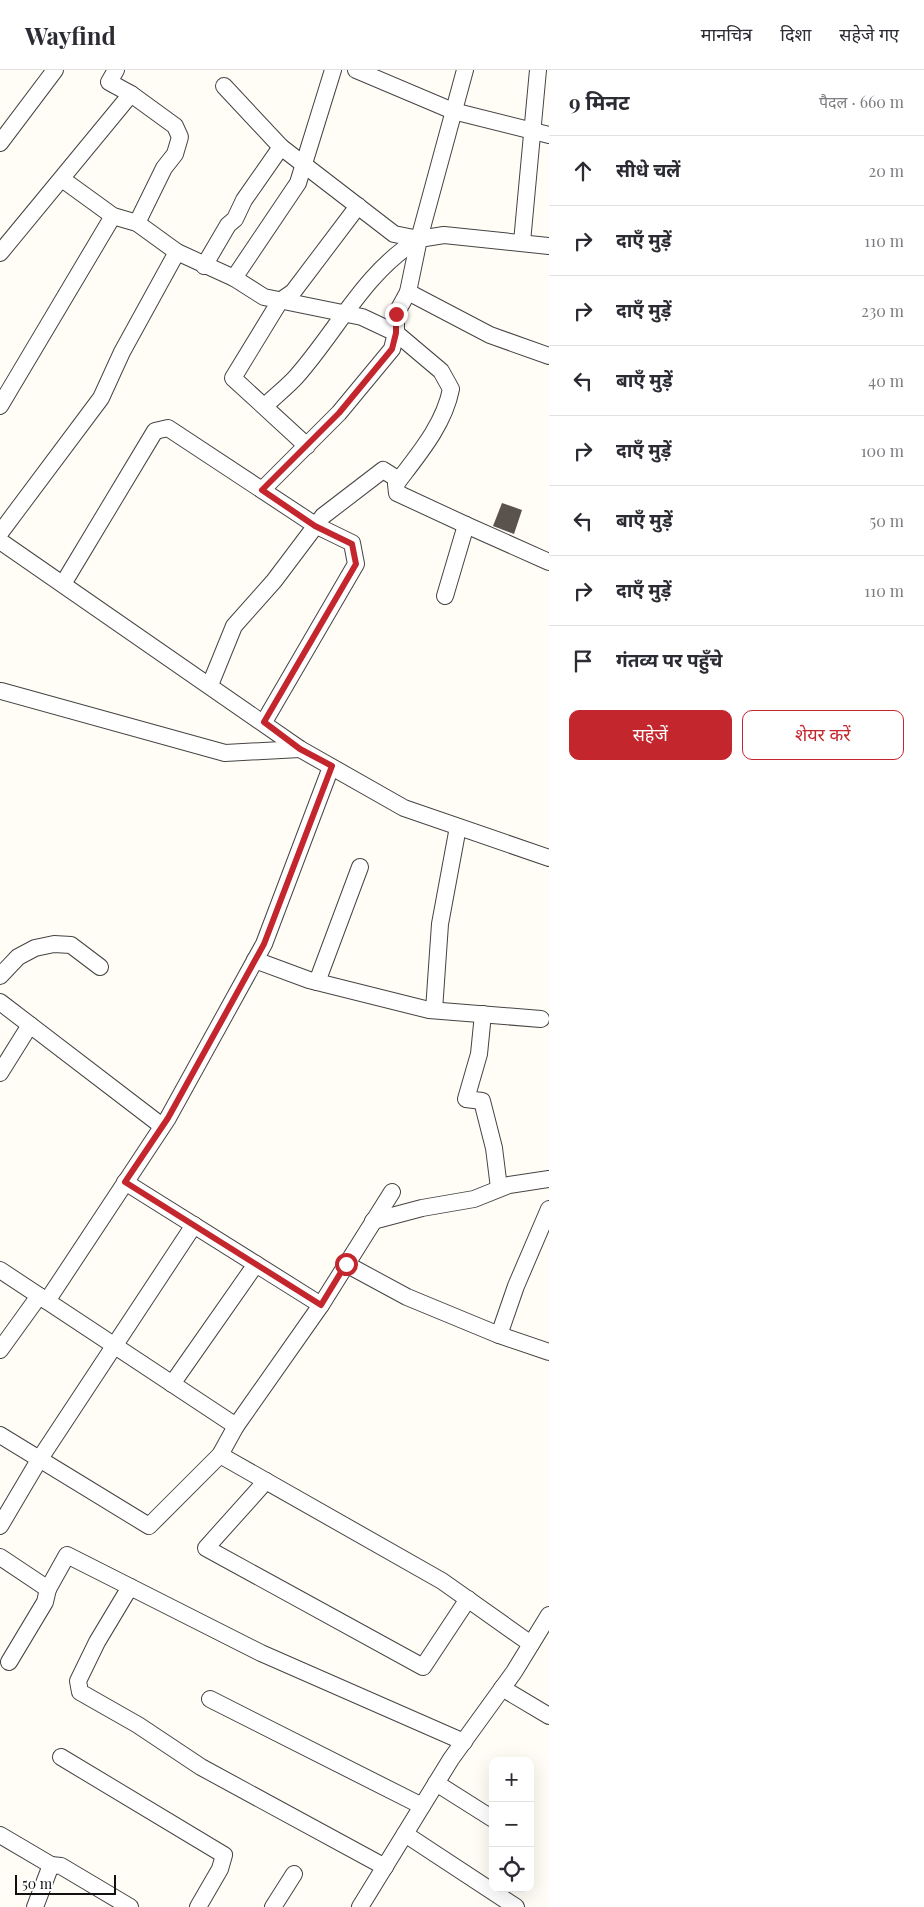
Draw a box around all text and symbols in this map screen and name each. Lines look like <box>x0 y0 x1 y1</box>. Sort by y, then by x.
text: Wayfind <box>25 19 116 51</box>
text: मानचित्र <box>701 22 752 46</box>
text: दिशा <box>780 22 811 46</box>
text: सहेजे गए <box>839 22 899 46</box>
text: 9 मिनट <box>569 87 630 115</box>
text: पैदल · 660 m <box>819 91 904 112</box>
text: सीधे चलें <box>616 156 680 182</box>
icon: ahead <box>569 157 597 185</box>
text: 20 m <box>869 160 904 181</box>
text: दाएँ मुड़ें <box>616 226 671 252</box>
icon: right <box>569 227 597 255</box>
text: 110 m <box>864 230 904 251</box>
text: दाएँ मुड़ें <box>616 296 671 322</box>
icon: right <box>569 297 597 325</box>
text: 230 m <box>861 300 904 321</box>
route end <box>385 303 408 326</box>
text: बाएँ मुड़ें <box>616 366 673 392</box>
icon: left <box>569 367 597 395</box>
text: 40 m <box>868 370 904 391</box>
text: दाएँ मुड़ें <box>616 436 671 462</box>
icon: right <box>569 437 597 465</box>
text: 100 m <box>861 440 904 461</box>
text: बाएँ मुड़ें <box>616 506 673 532</box>
icon: left <box>569 507 597 535</box>
text: 50 m <box>870 510 904 531</box>
text: दाएँ मुड़ें <box>616 576 671 602</box>
icon: right <box>569 577 597 605</box>
text: 110 m <box>864 580 904 601</box>
text: गंतव्य पर पहुँचे <box>616 646 723 672</box>
icon: arrive <box>569 647 597 675</box>
button: सहेजें <box>569 710 732 760</box>
button: शेयर करें <box>742 710 904 760</box>
route start <box>335 1253 358 1276</box>
map controls <box>489 1757 534 1892</box>
button: + <box>489 1757 534 1802</box>
button: − <box>489 1802 534 1847</box>
button: locate <box>489 1847 534 1892</box>
scale bar <box>15 1872 116 1895</box>
text: 50 m <box>22 1874 52 1893</box>

